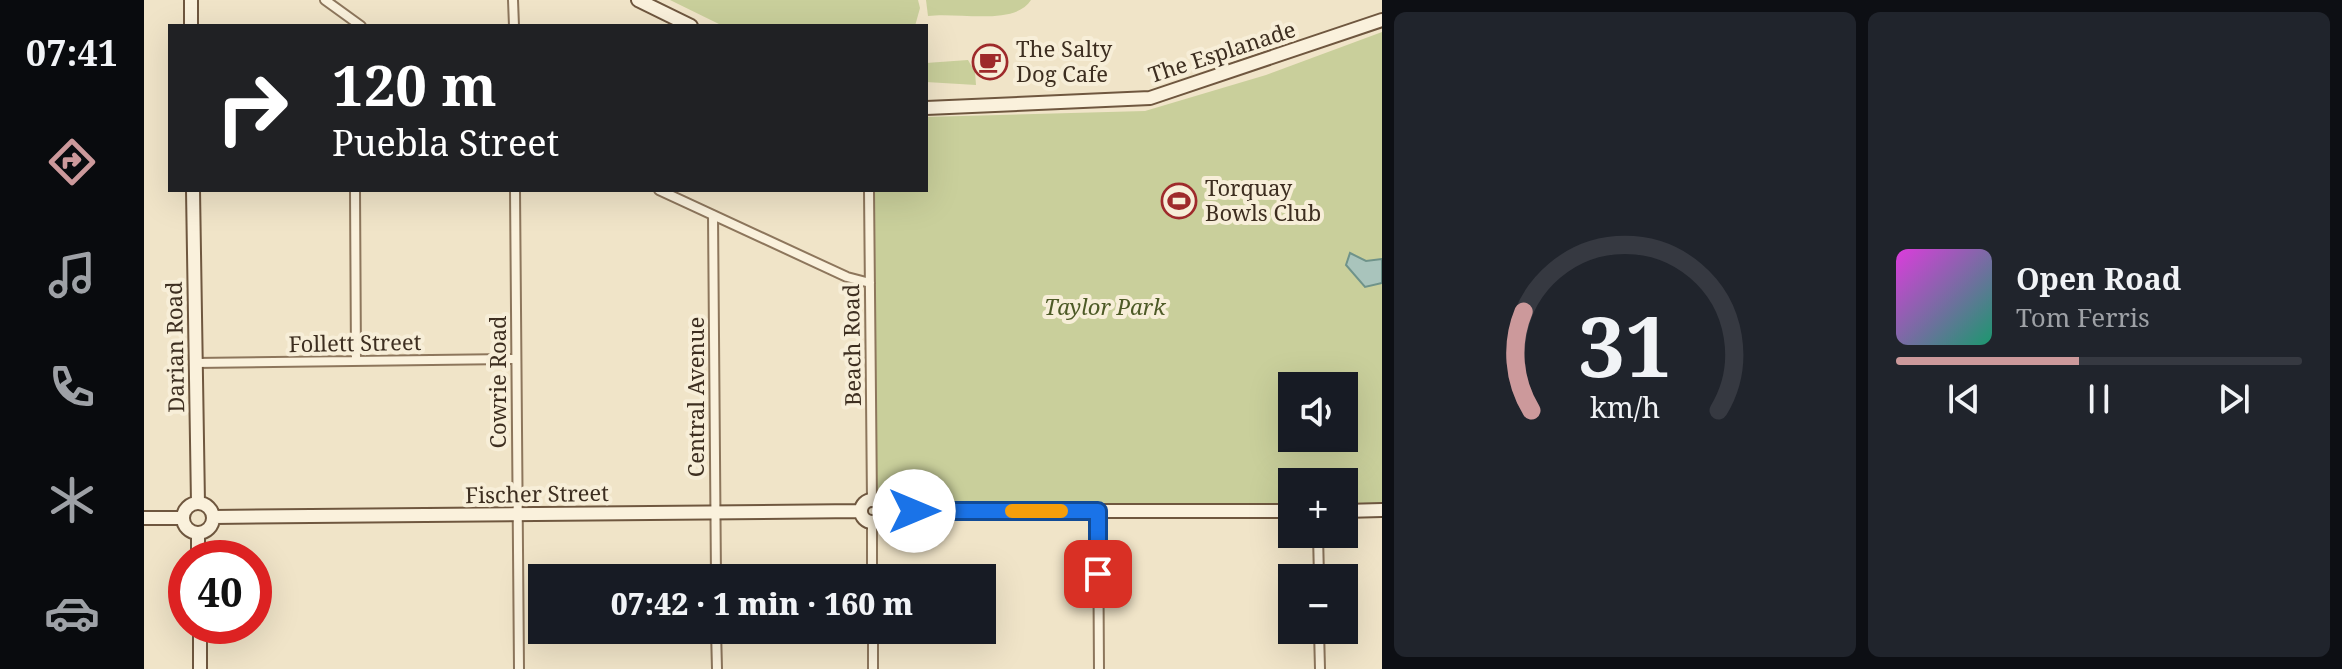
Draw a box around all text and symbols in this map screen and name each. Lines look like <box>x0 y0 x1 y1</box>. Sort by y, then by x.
street label: The Esplanade <box>1144 13 1299 89</box>
text: 07:41 <box>26 28 118 77</box>
place label: The Salty Dog Cafe <box>1016 33 1113 88</box>
cafe icon: The Salty Dog Cafe <box>971 43 1009 81</box>
text: 120 m <box>332 46 497 122</box>
icon: right <box>200 56 304 160</box>
text: Puebla Street <box>332 118 559 167</box>
icon: directions <box>44 134 100 190</box>
place label: Torquay Bowls Club <box>1205 172 1321 227</box>
sports icon: Torquay Bowls Club <box>1160 182 1198 220</box>
icon: music <box>44 247 100 303</box>
text: Open Road <box>2016 258 2181 299</box>
street label: Darian Road <box>158 281 190 413</box>
street label: Beach Road <box>835 283 867 406</box>
text: 31 <box>1578 287 1672 400</box>
park label: Taylor Park <box>1044 291 1167 321</box>
text: Tom Ferris <box>2016 299 2150 335</box>
street label: Cowrie Road <box>482 315 512 449</box>
street label: Central Avenue <box>680 317 710 477</box>
street label: Follett Street <box>288 326 422 358</box>
icon: phone <box>44 359 100 415</box>
map controls <box>1278 372 1358 644</box>
button: sound <box>1278 372 1358 452</box>
icon: previous <box>1942 377 1986 421</box>
icon: pause <box>2077 377 2121 421</box>
icon: next <box>2212 377 2256 421</box>
text: km/h <box>1590 387 1660 426</box>
button: + <box>1278 468 1358 548</box>
position arrow <box>872 469 956 553</box>
icon: climate <box>44 472 100 528</box>
street label: Fischer Street <box>465 477 609 509</box>
speed limit sign: 40 <box>168 540 272 644</box>
pin <box>1064 540 1132 608</box>
icon: arrive <box>1076 552 1120 596</box>
button: − <box>1278 564 1358 644</box>
text: 07:42 · 1 min · 160 m <box>611 583 913 624</box>
icon: car <box>44 585 100 641</box>

